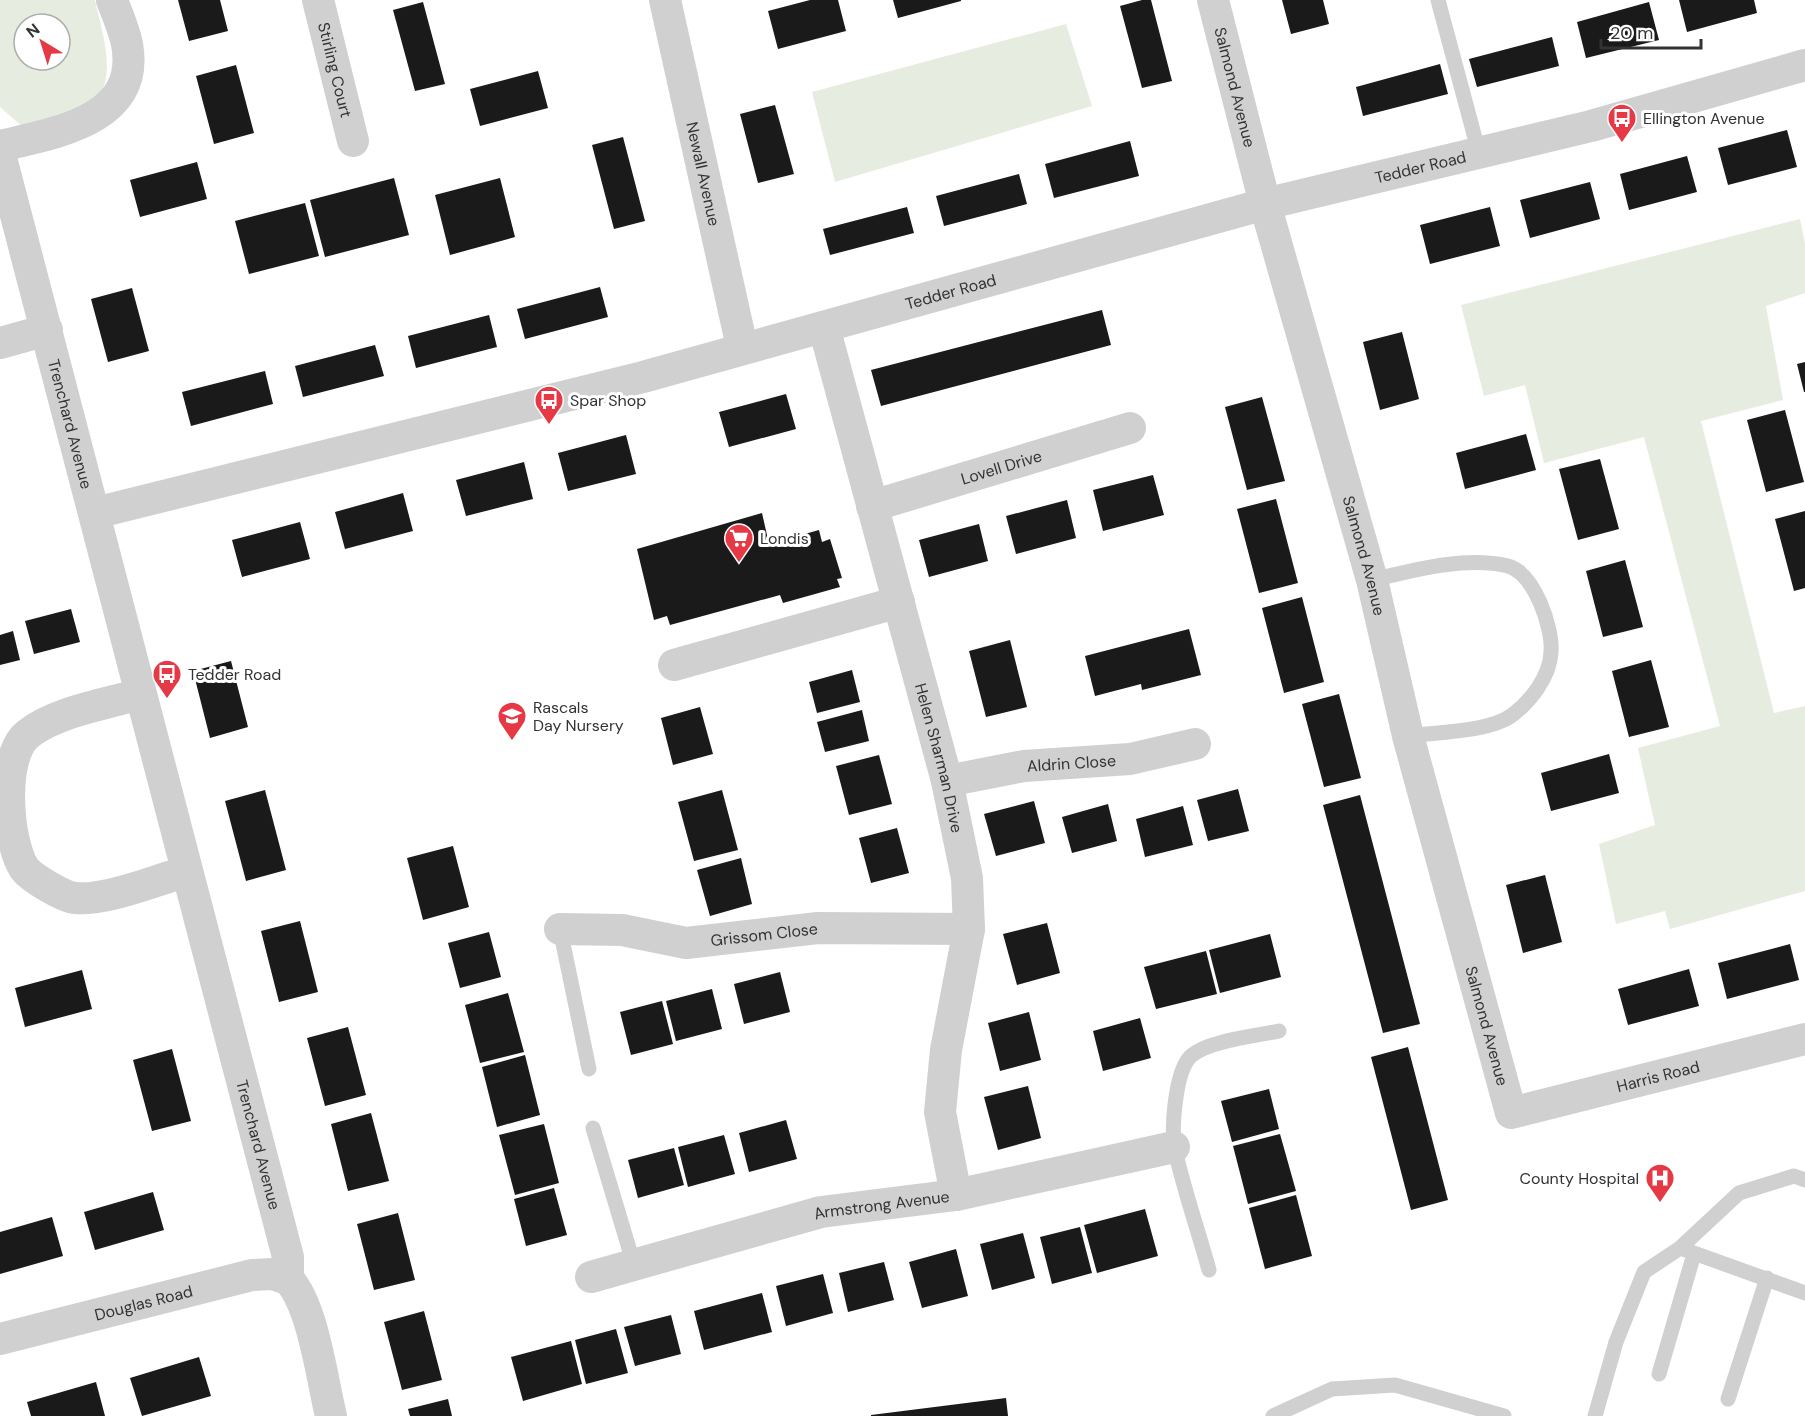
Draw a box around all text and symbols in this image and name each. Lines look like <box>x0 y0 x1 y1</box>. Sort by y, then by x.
north arrow <box>12 12 72 72</box>
scale bar <box>1601 12 1702 50</box>
text: N <box>22 19 44 42</box>
street label: Stirling Court <box>313 20 357 120</box>
text: 20 m <box>1610 21 1653 45</box>
street label: Salmond Avenue <box>1209 25 1260 150</box>
bus stop icon: Ellington Avenue <box>1606 102 1638 144</box>
place label: Ellington Avenue <box>1643 108 1764 129</box>
street label: Newall Avenue <box>681 120 725 228</box>
street label: Tedder Road <box>1373 146 1468 188</box>
street label: Tedder Road <box>903 269 999 315</box>
street label: Trenchard Avenue <box>43 357 97 491</box>
bus stop icon: Spar Shop <box>533 384 565 426</box>
place label: Spar Shop <box>570 390 646 411</box>
street label: Lovell Drive <box>958 445 1044 490</box>
street label: Salmond Avenue <box>1338 494 1390 618</box>
supermarket icon: Londis <box>723 522 755 564</box>
place label: Londis <box>760 528 809 549</box>
bus stop icon: Tedder Road <box>151 658 183 700</box>
place label: Tedder Road <box>188 664 281 685</box>
street label: Helen Sharman Drive <box>910 681 967 835</box>
place label: Rascals Day Nursery <box>533 697 624 736</box>
school or university icon: Rascals Day Nursery <box>496 700 528 742</box>
street label: Aldrin Close <box>1026 750 1117 777</box>
street label: Grissom Close <box>710 918 819 951</box>
street label: Salmond Avenue <box>1460 964 1513 1088</box>
street label: Harris Road <box>1614 1056 1702 1097</box>
street label: Trenchard Avenue <box>231 1078 285 1212</box>
hospital icon: County Hospital <box>1644 1162 1676 1204</box>
place label: County Hospital <box>1519 1168 1639 1189</box>
street label: Armstrong Avenue <box>811 1186 951 1225</box>
street label: Douglas Road <box>92 1281 195 1326</box>

